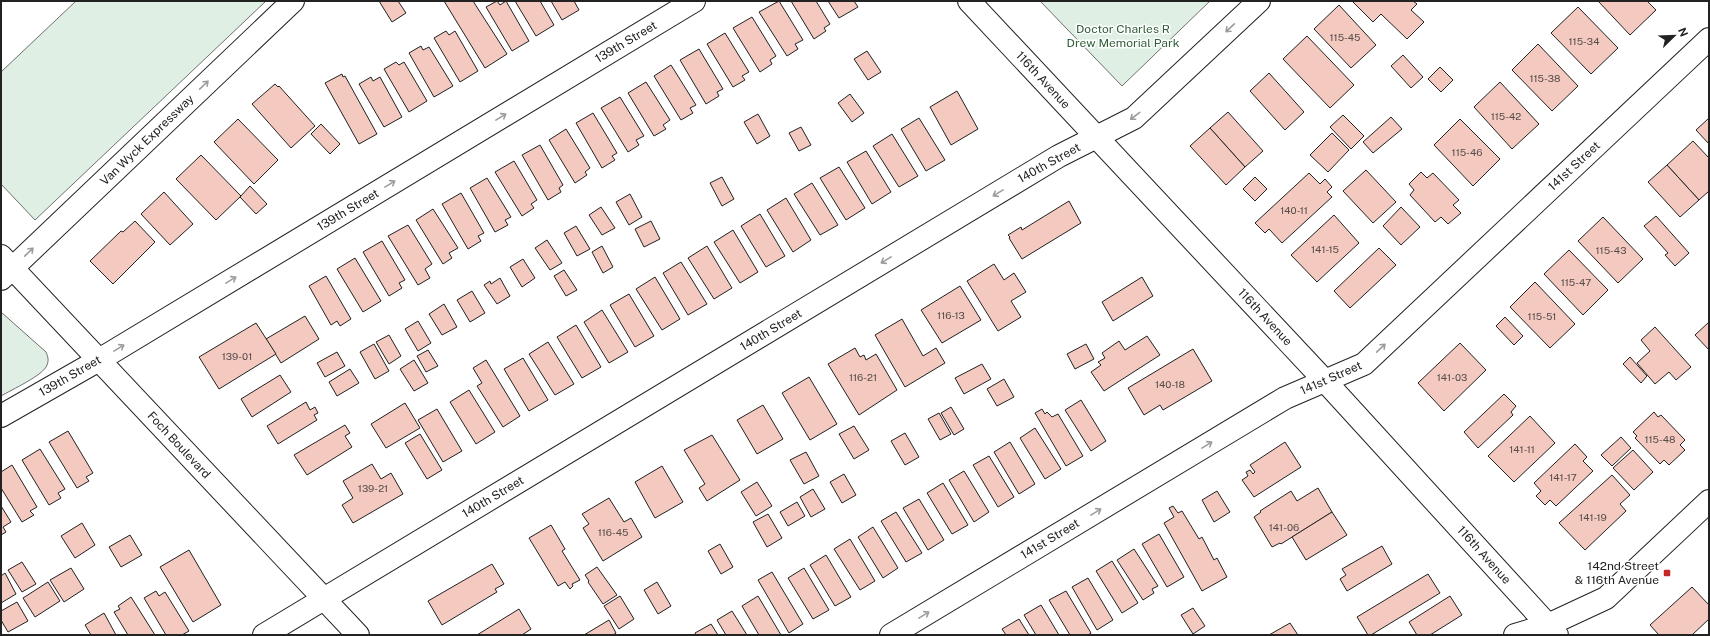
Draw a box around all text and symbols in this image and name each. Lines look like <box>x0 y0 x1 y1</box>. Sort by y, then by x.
north arrow <box>1654 16 1694 56</box>
street label: 139th Street <box>593 18 660 66</box>
park label: Doctor Charles R Drew Memorial Park <box>1067 22 1180 50</box>
one-way arrow <box>1225 23 1235 33</box>
text: N <box>1676 26 1690 38</box>
house number: 115-45 <box>1330 31 1360 43</box>
house number: 115-34 <box>1569 35 1599 47</box>
street label: 116th Avenue <box>1013 49 1073 112</box>
house number: 115-38 <box>1529 72 1561 84</box>
one-way arrow <box>199 80 209 90</box>
street label: Van Wyck Expressway <box>97 91 197 188</box>
house number: 115-42 <box>1491 110 1521 122</box>
one-way arrow <box>1130 112 1141 120</box>
one-way arrow <box>495 113 507 121</box>
street label: 141st Street <box>1545 138 1603 194</box>
street label: 140th Street <box>1015 140 1083 186</box>
house number: 115-46 <box>1452 146 1482 158</box>
one-way arrow <box>384 180 396 188</box>
street label: 139th Street <box>315 186 382 234</box>
one-way arrow <box>993 189 1004 197</box>
house number: 140-11 <box>1280 204 1308 216</box>
house number: 141-15 <box>1311 243 1339 255</box>
house number: 115-43 <box>1596 244 1626 256</box>
one-way arrow <box>24 247 34 257</box>
one-way arrow <box>880 257 892 265</box>
one-way arrow <box>225 276 237 284</box>
house number: 115-47 <box>1561 276 1591 288</box>
street label: 116th Avenue <box>1235 286 1295 349</box>
street label: 140th Street <box>738 306 805 354</box>
house number: 116-13 <box>937 309 965 321</box>
house number: 115-51 <box>1528 310 1556 322</box>
one-way arrow <box>113 343 125 351</box>
one-way arrow <box>1376 344 1386 353</box>
house number: 139-01 <box>222 350 252 362</box>
street label: 139th Street <box>36 352 104 399</box>
street label: 141st Street <box>1298 358 1364 398</box>
house number: 116-21 <box>849 371 877 383</box>
house number: 141-03 <box>1437 371 1467 383</box>
house number: 140-18 <box>1155 378 1185 390</box>
street label: Foch Boulevard <box>144 409 214 481</box>
house number: 115-48 <box>1644 433 1676 445</box>
one-way arrow <box>1201 441 1212 449</box>
house number: 141-11 <box>1509 443 1535 455</box>
house number: 141-17 <box>1549 471 1577 483</box>
street label: 140th Street <box>460 473 527 521</box>
house number: 139-21 <box>358 482 388 494</box>
one-way arrow <box>1090 508 1101 516</box>
house number: 141-19 <box>1579 511 1607 523</box>
street label: 141st Street <box>1018 516 1082 562</box>
house number: 141-06 <box>1269 521 1299 533</box>
street label: 116th Avenue <box>1454 523 1514 587</box>
house number: 116-45 <box>598 526 628 538</box>
place label: 142nd Street & 116th Avenue <box>1575 559 1659 587</box>
marker: 142nd Street & 116th Avenue <box>1662 568 1672 578</box>
one-way arrow <box>918 611 929 619</box>

